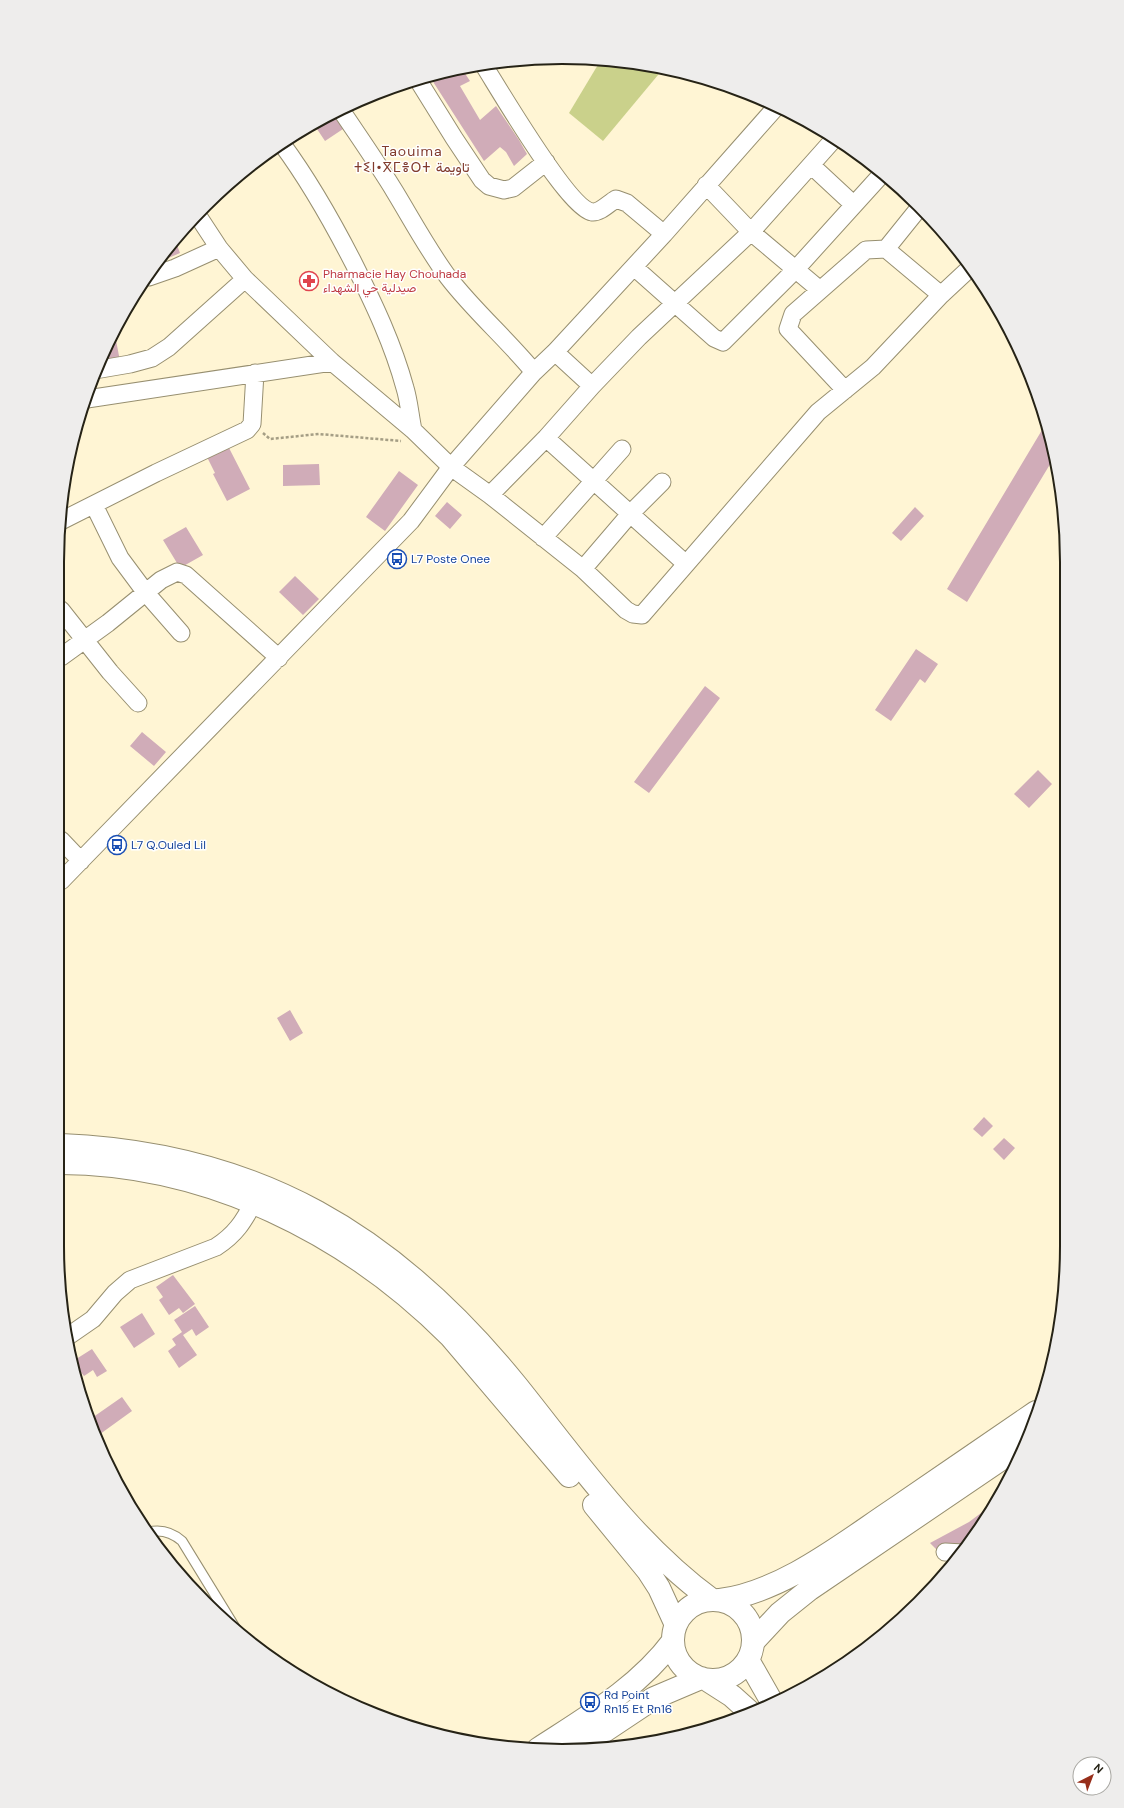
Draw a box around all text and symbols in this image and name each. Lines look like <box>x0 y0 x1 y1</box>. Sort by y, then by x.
district label: Taouima ⵜⵉⵏ•ⴳⵎⴻⵔⵜ تاويمة <box>354 142 470 176</box>
place label: Pharmacie Hay Chouhada صيدلية حي الشهداء <box>323 266 466 298</box>
pharmacy icon: Pharmacie Hay Chouhada صيدلية حي الشهداء <box>298 270 320 292</box>
bus stop icon: L7 Poste Onee <box>386 548 408 570</box>
place label: L7 Poste Onee <box>411 551 490 567</box>
bus stop icon: L7 Q.Ouled Lil <box>106 834 128 856</box>
place label: L7 Q.Ouled Lil <box>131 837 206 853</box>
place label: Rd Point Rn15 Et Rn16 <box>604 1687 672 1717</box>
bus stop icon: Rd Point Rn15 Et Rn16 <box>579 1691 601 1713</box>
north arrow <box>1072 1756 1112 1796</box>
text: N <box>1091 1761 1106 1776</box>

